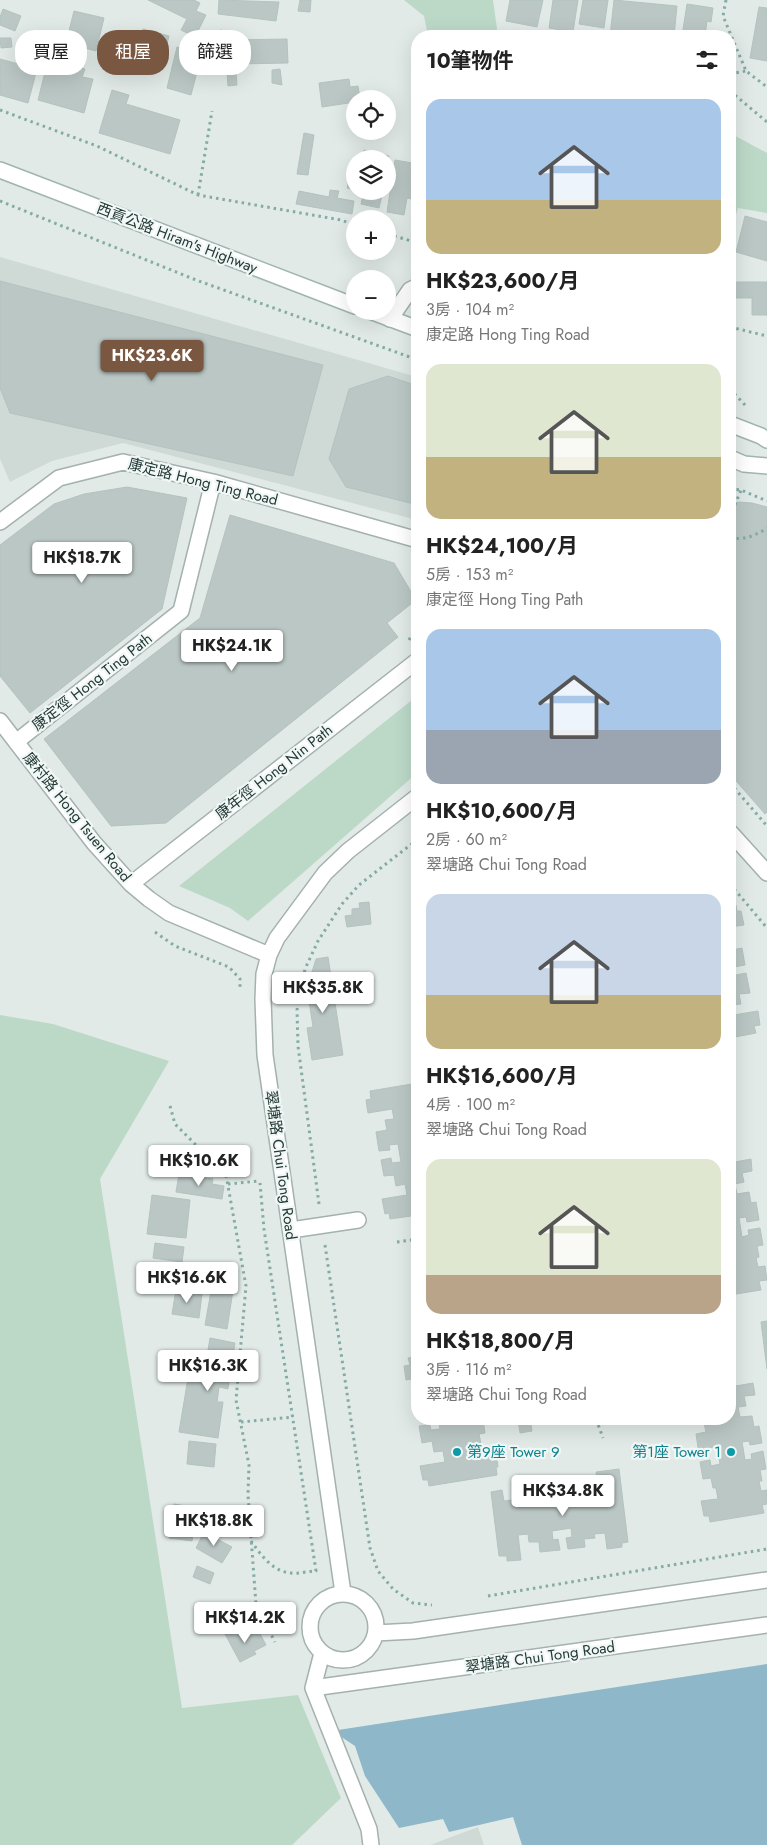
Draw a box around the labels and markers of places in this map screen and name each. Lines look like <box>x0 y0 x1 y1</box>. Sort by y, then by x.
pin: HK$23.6K <box>100 340 204 382</box>
pin: HK$18.7K <box>30 542 134 584</box>
pin: HK$24.1K <box>180 630 284 672</box>
pin: HK$35.8K <box>271 972 375 1014</box>
pin: HK$10.6K <box>147 1144 251 1187</box>
pin: HK$16.6K <box>135 1262 239 1304</box>
pin: HK$16.3K <box>156 1350 260 1392</box>
place label: 第9座 Tower 9 <box>467 1441 560 1463</box>
place label: 第1座 Tower 1 <box>632 1441 721 1463</box>
marker: 第9座 Tower 9 <box>451 1446 463 1458</box>
marker: 第1座 Tower 1 <box>725 1446 737 1458</box>
pin: HK$34.8K <box>511 1474 615 1517</box>
pin: HK$18.8K <box>162 1504 266 1547</box>
pin: HK$14.2K <box>193 1602 297 1644</box>

